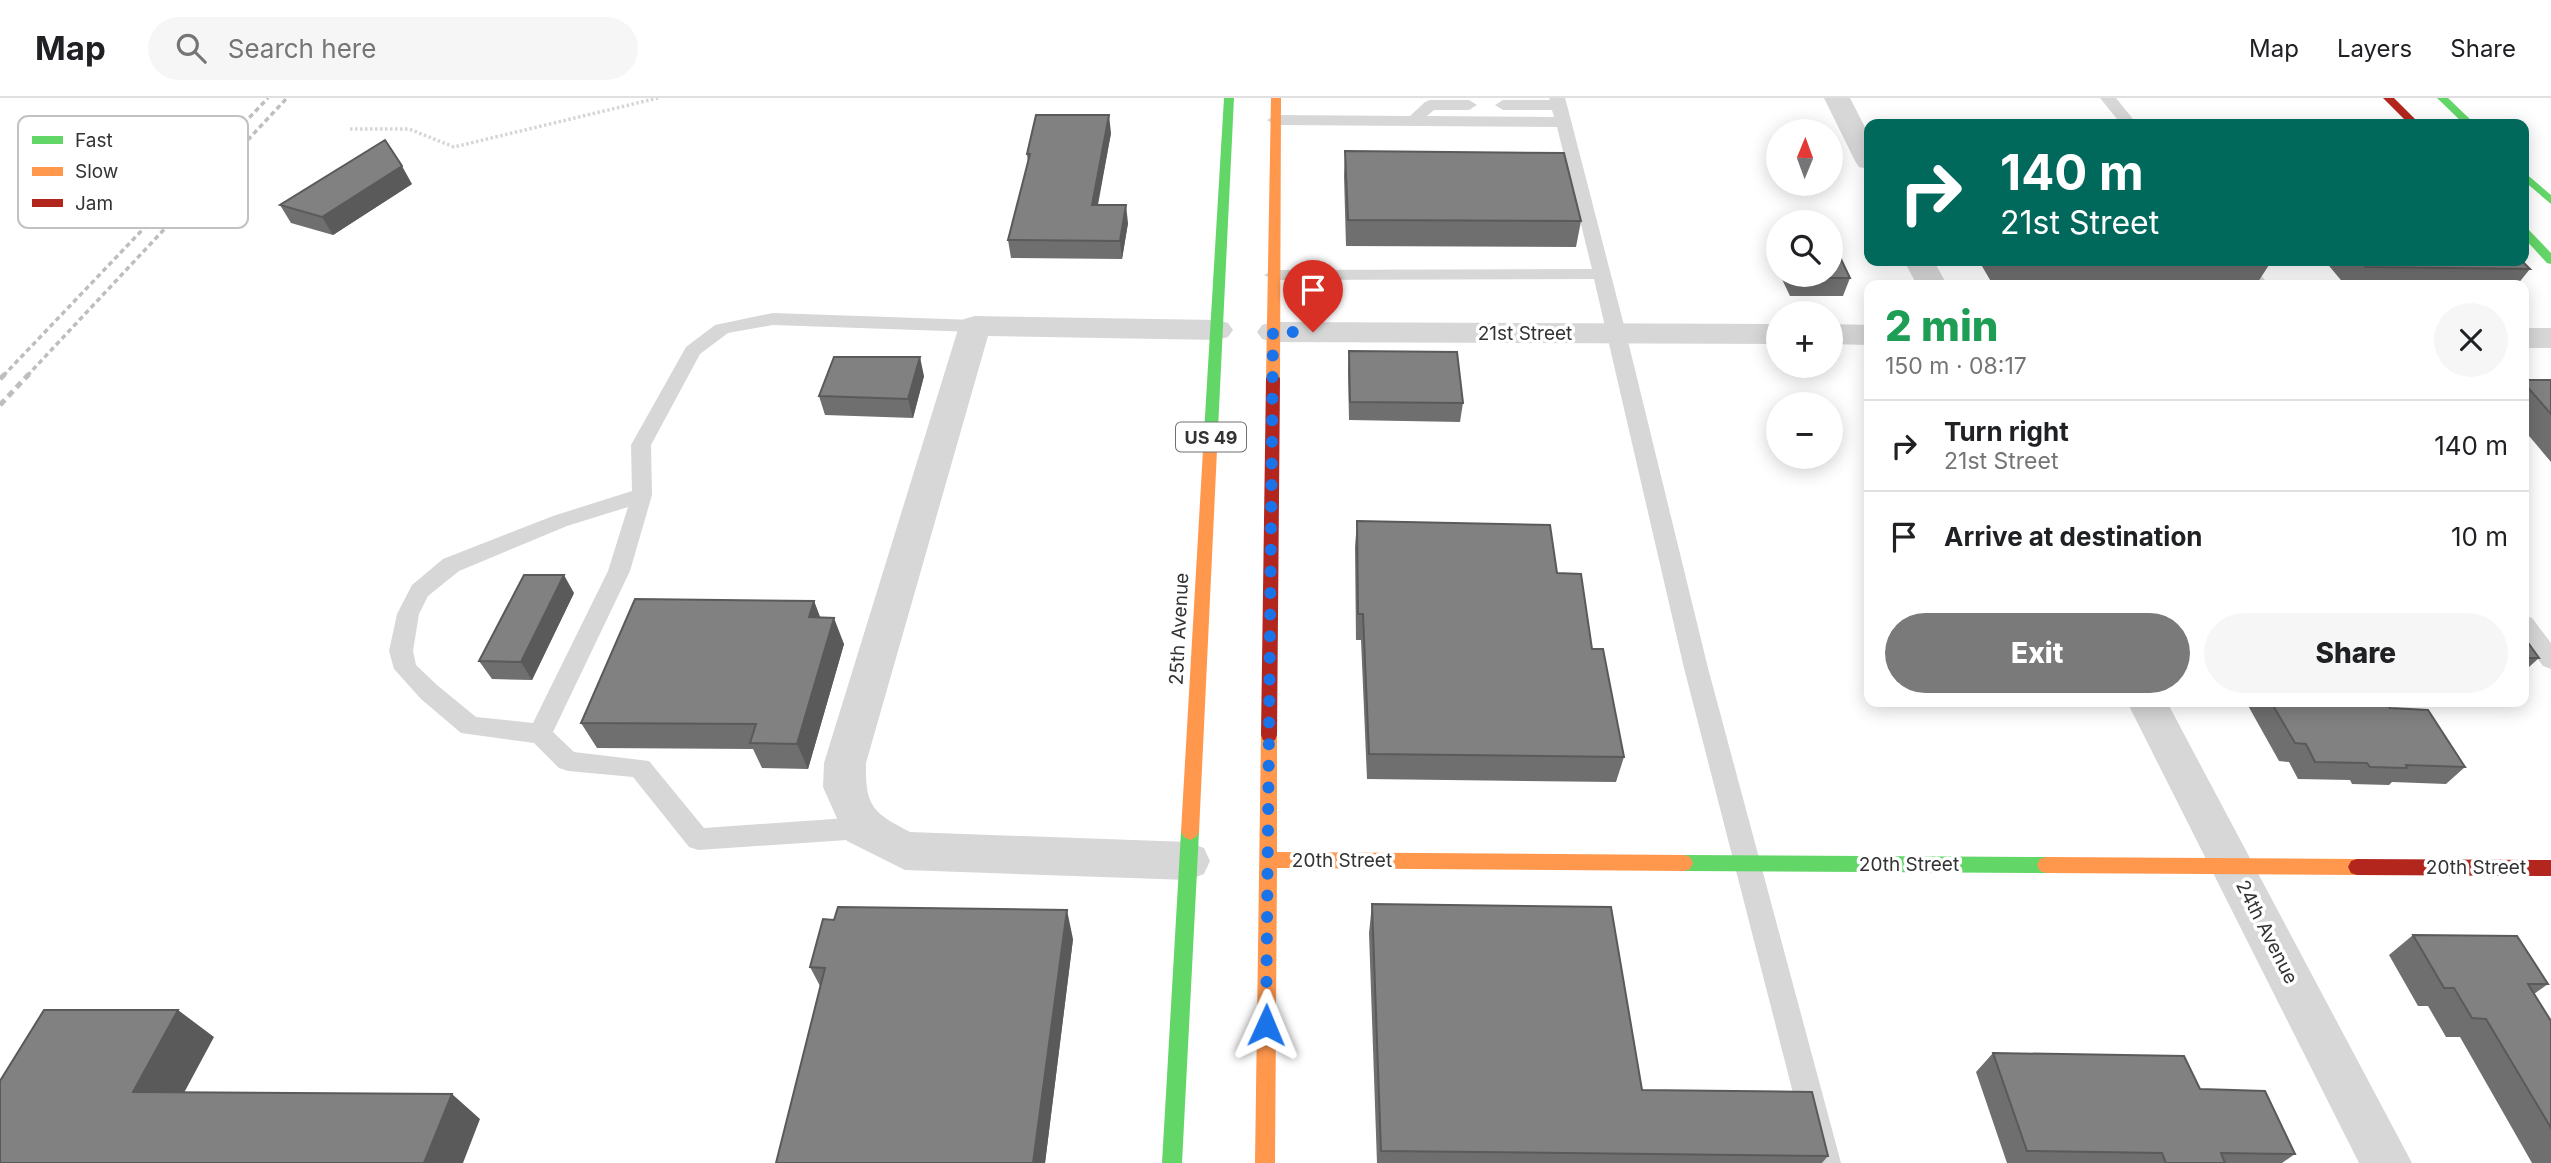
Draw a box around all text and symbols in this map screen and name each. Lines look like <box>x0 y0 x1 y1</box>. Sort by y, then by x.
search box <box>148 17 638 80</box>
text: Map <box>35 28 106 68</box>
icon: search <box>172 29 210 67</box>
text: Search here <box>228 33 376 64</box>
text: Map <box>2249 34 2299 63</box>
text: Layers <box>2337 34 2412 63</box>
text: Share <box>2450 34 2516 63</box>
legend <box>18 116 248 228</box>
north arrow <box>1766 119 1843 196</box>
map controls <box>1766 119 1843 469</box>
text: Fast <box>75 129 113 152</box>
text: 140 m <box>2000 143 2144 202</box>
icon: right <box>1885 147 1976 238</box>
text: Slow <box>75 160 118 183</box>
text: Jam <box>75 192 113 215</box>
text: 21st Street <box>2000 203 2159 242</box>
button: search <box>1766 210 1843 287</box>
pin <box>1283 260 1343 332</box>
icon: arrive <box>1294 271 1332 309</box>
text: 2 min <box>1885 300 1999 351</box>
button: + <box>1766 301 1843 378</box>
button: close <box>2434 303 2508 377</box>
street label: 21st Street <box>1478 322 1572 345</box>
text: 150 m · 08:17 <box>1885 352 2027 380</box>
button: − <box>1766 392 1843 469</box>
text: Turn right <box>1944 416 2069 447</box>
road number: US 49 <box>1176 422 1246 452</box>
icon: right <box>1885 427 1923 465</box>
text: 140 m <box>2434 430 2508 461</box>
text: 21st Street <box>1944 447 2058 475</box>
icon: arrive <box>1885 518 1923 556</box>
text: Arrive at destination <box>1944 521 2203 552</box>
text: 10 m <box>2451 521 2508 552</box>
street label: 25th Avenue <box>1165 572 1193 686</box>
button: Exit <box>1885 613 2190 693</box>
button: Share <box>2204 613 2508 693</box>
street label: 20th Street <box>1292 849 1392 872</box>
street label: 20th Street <box>1859 853 1959 876</box>
street label: 20th Street <box>2426 856 2526 879</box>
street label: 24th Avenue <box>2231 876 2303 988</box>
position arrow <box>1229 988 1303 1062</box>

